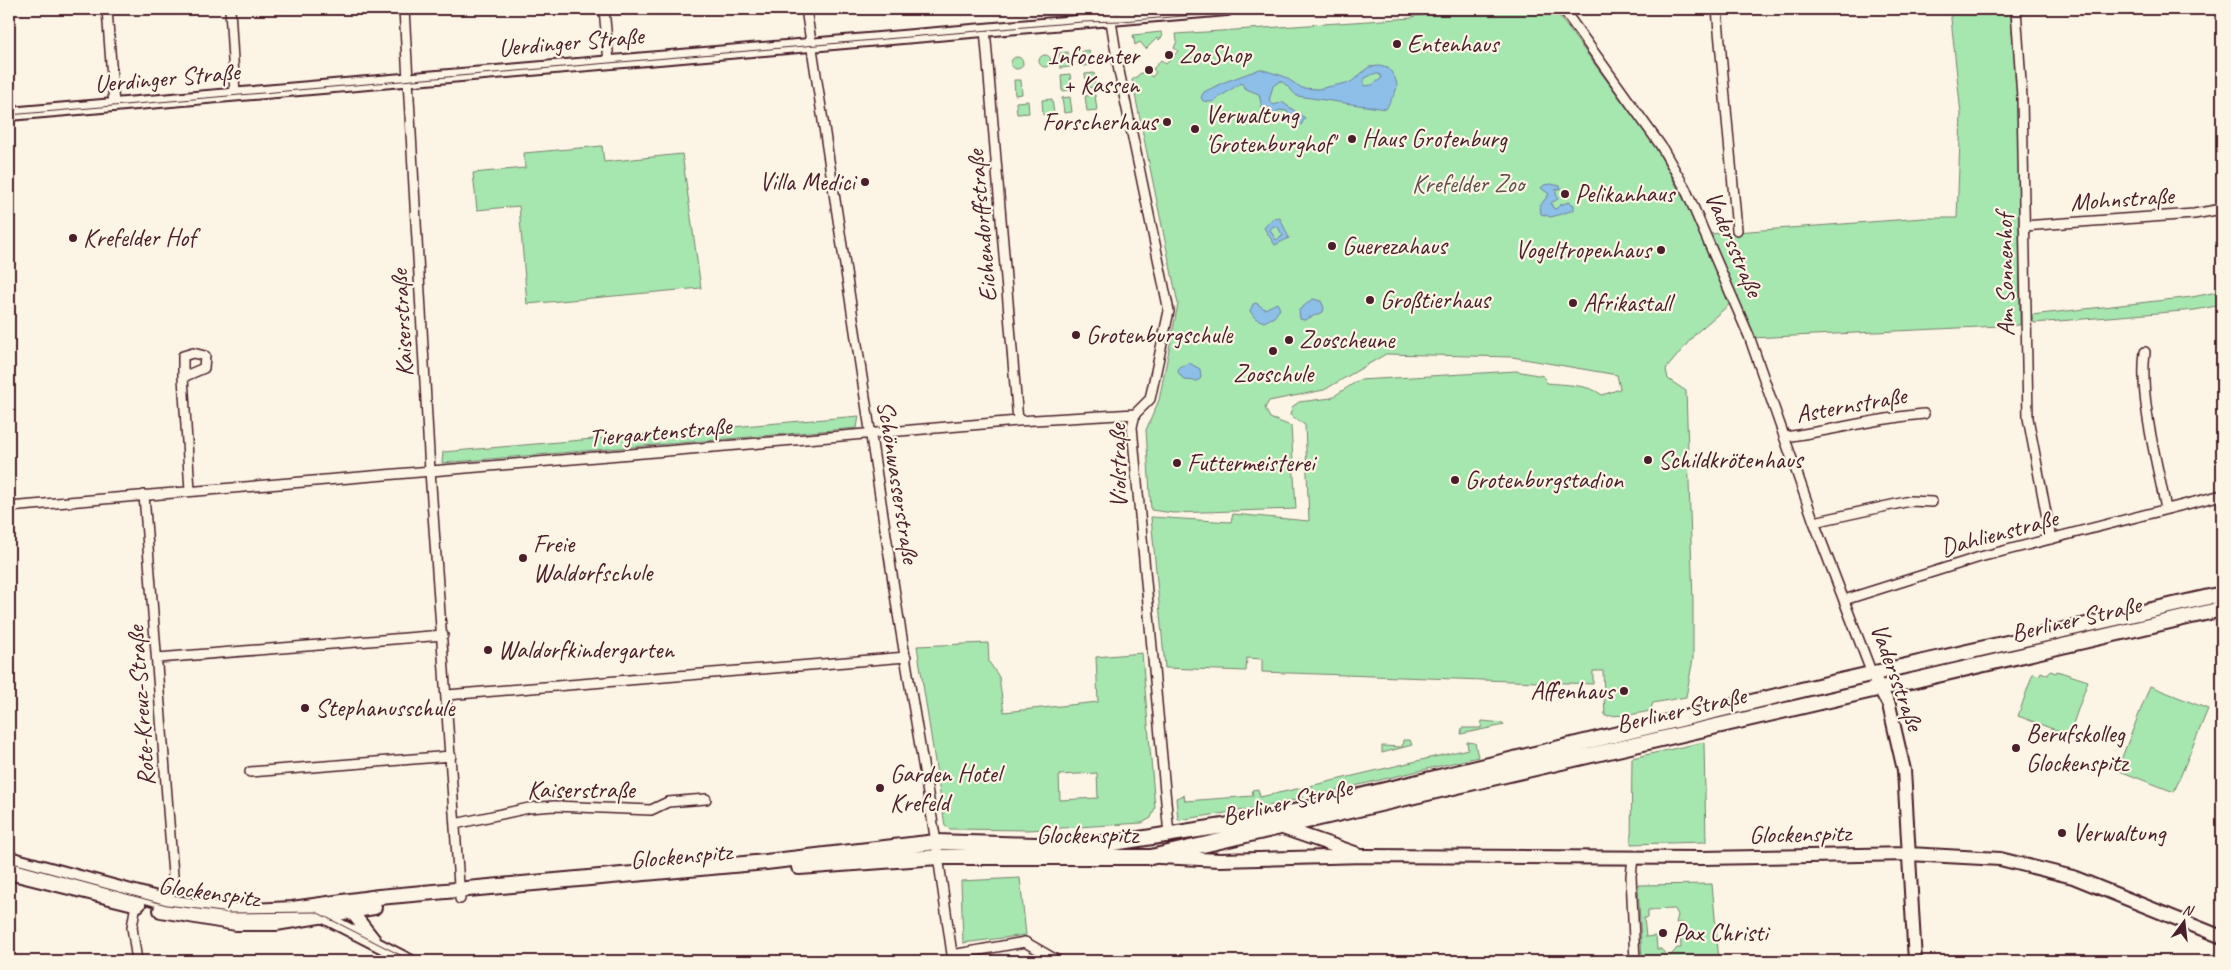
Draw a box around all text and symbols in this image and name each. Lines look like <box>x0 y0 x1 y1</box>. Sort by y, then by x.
street label: Uerdinger Straße <box>497 20 647 64</box>
place label: Entenhaus <box>1407 28 1501 60</box>
marker: Entenhaus <box>1391 38 1403 50</box>
place label: ZooShop <box>1179 39 1253 71</box>
place label: Infocenter + Kassen <box>1048 40 1141 101</box>
marker: ZooShop <box>1163 49 1175 61</box>
street label: Uerdinger Straße <box>93 56 243 100</box>
marker: Infocenter + Kassen <box>1143 64 1155 76</box>
place label: Verwaltung 'Grotenburghof' <box>1205 99 1339 160</box>
place label: Forscherhaus <box>1042 106 1159 138</box>
marker: Forscherhaus <box>1161 116 1173 128</box>
marker: Verwaltung 'Grotenburghof' <box>1189 123 1201 135</box>
place label: Haus Grotenburg <box>1362 123 1508 155</box>
marker: Haus Grotenburg <box>1346 133 1358 145</box>
street label: Eichendorffstraße <box>959 147 1005 303</box>
place label: Villa Medici <box>759 166 858 198</box>
park label: Krefelder Zoo <box>1412 168 1527 200</box>
marker: Villa Medici <box>859 176 871 188</box>
place label: Pelikanhaus <box>1575 178 1677 210</box>
street label: Mohnstraße <box>2069 179 2177 219</box>
street label: Vadersstraße <box>1697 186 1771 303</box>
marker: Pelikanhaus <box>1559 188 1571 200</box>
street label: Am Sonnenhof <box>1988 208 2022 337</box>
place label: Krefelder Hof <box>83 222 201 254</box>
place label: Guerezahaus <box>1342 230 1449 262</box>
marker: Krefelder Hof <box>67 232 79 244</box>
place label: Vogeltropenhaus <box>1515 234 1653 266</box>
marker: Guerezahaus <box>1326 240 1338 252</box>
marker: Vogeltropenhaus <box>1655 244 1667 256</box>
street label: Kaiserstraße <box>383 267 421 378</box>
place label: Großtierhaus <box>1380 284 1492 316</box>
place label: Afrikastall <box>1583 287 1676 319</box>
marker: Großtierhaus <box>1364 294 1376 306</box>
marker: Afrikastall <box>1567 297 1579 309</box>
place label: Grotenburgschule <box>1086 319 1234 351</box>
place label: Zooscheune <box>1299 324 1396 356</box>
marker: Grotenburgschule <box>1070 329 1082 341</box>
marker: Zooscheune <box>1283 334 1295 346</box>
marker: Zooschule <box>1267 345 1279 357</box>
place label: Zooschule <box>1233 358 1315 390</box>
street label: Asternstraße <box>1793 379 1910 430</box>
street label: Schönwasserstraße <box>869 398 927 567</box>
street label: Tiergartenstraße <box>587 410 734 454</box>
street label: Violstraße <box>1101 422 1135 508</box>
place label: Schildkrötenhaus <box>1658 444 1805 476</box>
place label: Futtermeisterei <box>1187 447 1318 479</box>
marker: Schildkrötenhaus <box>1642 454 1654 466</box>
marker: Futtermeisterei <box>1171 457 1183 469</box>
place label: Grotenburgstadion <box>1465 464 1624 496</box>
marker: Grotenburgstadion <box>1449 474 1461 486</box>
street label: Dahlienstraße <box>1937 502 2063 564</box>
place label: Freie Waldorfschule <box>533 528 654 589</box>
marker: Freie Waldorfschule <box>517 552 529 564</box>
street label: Berliner Straße <box>2008 588 2146 649</box>
street label: Vadersstraße <box>1863 619 1932 737</box>
street label: Rote-Kreuz-Straße <box>119 623 163 787</box>
place label: Waldorfkindergarten <box>498 634 675 666</box>
marker: Waldorfkindergarten <box>482 644 494 656</box>
place label: Affenhaus <box>1530 675 1616 707</box>
street label: Berliner Straße <box>1613 679 1751 740</box>
marker: Affenhaus <box>1618 685 1630 697</box>
place label: Stephanusschule <box>315 692 456 724</box>
marker: Stephanusschule <box>299 702 311 714</box>
place label: Berufskolleg Glockenspitz <box>2026 718 2130 779</box>
marker: Berufskolleg Glockenspitz <box>2010 742 2022 754</box>
place label: Garden Hotel Krefeld <box>890 758 1006 819</box>
street label: Berliner Straße <box>1219 771 1357 832</box>
street label: Kaiserstraße <box>527 774 637 806</box>
marker: Garden Hotel Krefeld <box>874 782 886 794</box>
street label: Glockenspitz <box>1749 817 1853 851</box>
place label: Verwaltung <box>2072 817 2168 849</box>
street label: Glockenspitz <box>1036 819 1140 851</box>
marker: Verwaltung <box>2056 827 2068 839</box>
street label: Glockenspitz <box>629 835 735 876</box>
street label: Glockenspitz <box>156 869 264 915</box>
north arrow <box>2158 898 2208 948</box>
text: N <box>2181 901 2196 920</box>
place label: Pax Christi <box>1673 917 1771 949</box>
marker: Pax Christi <box>1657 927 1669 939</box>

